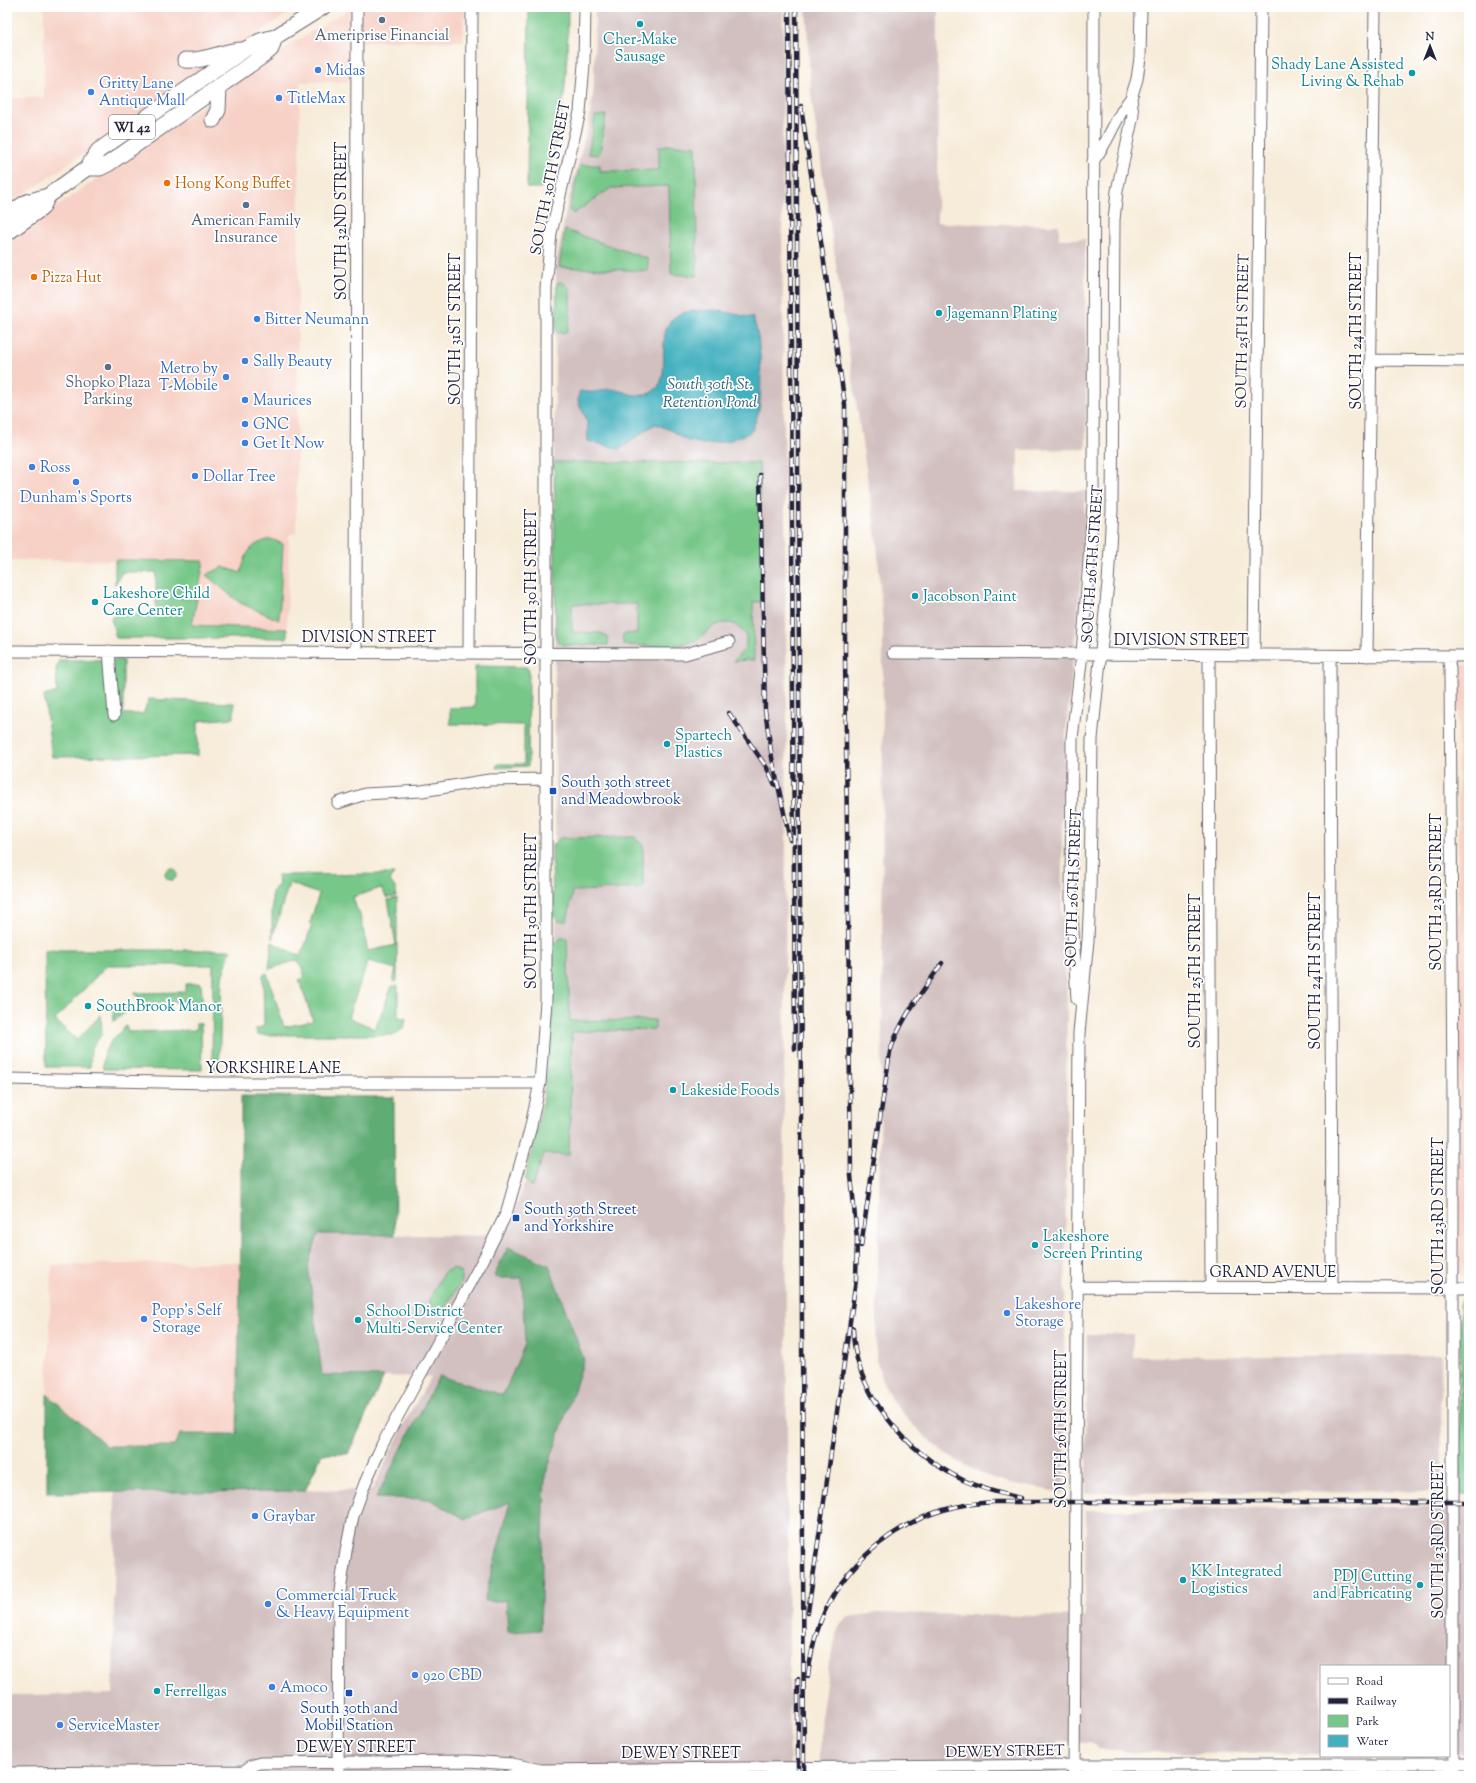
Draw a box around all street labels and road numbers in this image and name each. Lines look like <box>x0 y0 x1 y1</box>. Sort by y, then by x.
street label: SOUTH 30TH STREET <box>526 99 577 257</box>
road number: WI 42 <box>109 115 155 139</box>
street label: SOUTH 32ND STREET <box>332 141 353 300</box>
street label: SOUTH 31ST STREET <box>446 252 467 405</box>
street label: SOUTH 24TH STREET <box>1347 252 1368 410</box>
street label: SOUTH 25TH STREET <box>1232 253 1255 409</box>
street label: SOUTH 26TH STREET <box>1077 484 1110 644</box>
street label: SOUTH 30TH STREET <box>522 508 543 665</box>
street label: DIVISION STREET <box>302 628 437 649</box>
street label: DIVISION STREET <box>1114 631 1249 652</box>
street label: SOUTH 26TH STREET <box>1061 808 1088 968</box>
street label: SOUTH 23RD STREET <box>1427 813 1448 971</box>
street label: SOUTH 30TH STREET <box>522 832 543 989</box>
street label: SOUTH 24TH STREET <box>1306 892 1327 1050</box>
street label: SOUTH 25TH STREET <box>1186 893 1207 1048</box>
street label: YORKSHIRE LANE <box>205 1059 341 1080</box>
street label: SOUTH 23RD STREET <box>1429 1137 1450 1295</box>
street label: GRAND AVENUE <box>1210 1263 1336 1284</box>
street label: SOUTH 26TH STREET <box>1052 1349 1073 1508</box>
street label: SOUTH 23RD STREET <box>1429 1461 1450 1619</box>
street label: DEWEY STREET <box>296 1738 416 1759</box>
street label: DEWEY STREET <box>945 1741 1065 1764</box>
street label: DEWEY STREET <box>621 1744 741 1765</box>

